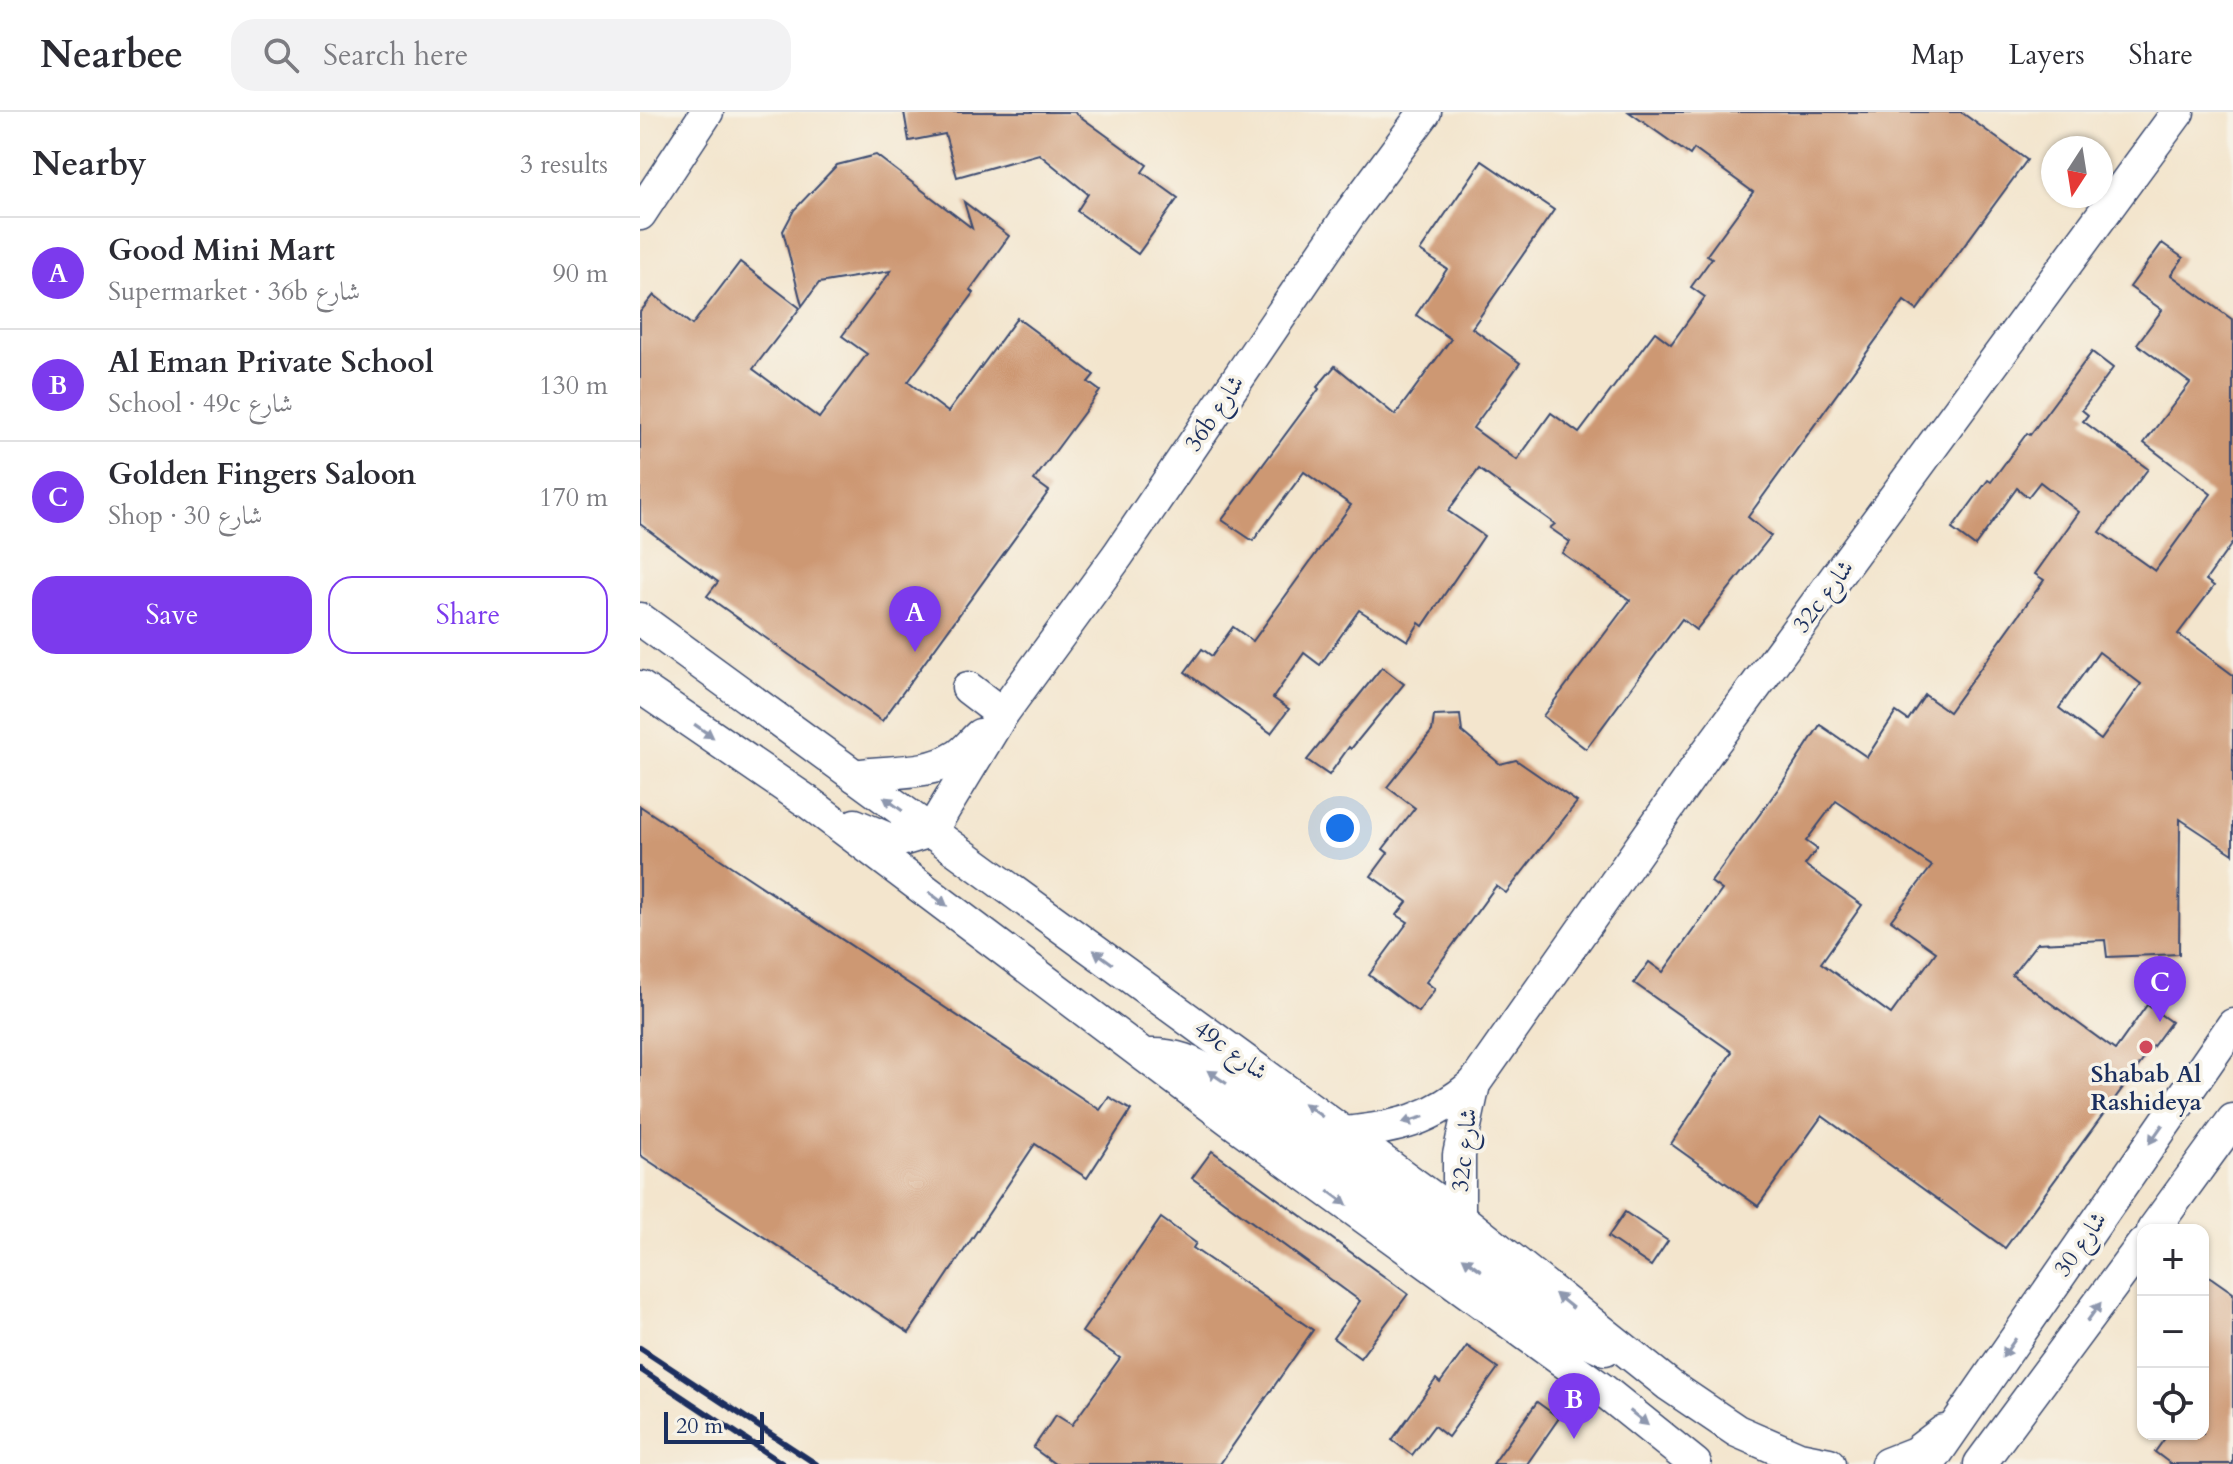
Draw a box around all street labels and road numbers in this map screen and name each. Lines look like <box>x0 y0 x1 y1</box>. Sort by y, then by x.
street label: 36b شارع <box>1177 369 1255 460</box>
street label: 32c شارع <box>1785 553 1864 641</box>
street label: 49c شارع <box>1185 1012 1274 1091</box>
street label: 32c شارع <box>1444 1107 1488 1194</box>
street label: شارع 30 <box>2046 1205 2117 1285</box>

